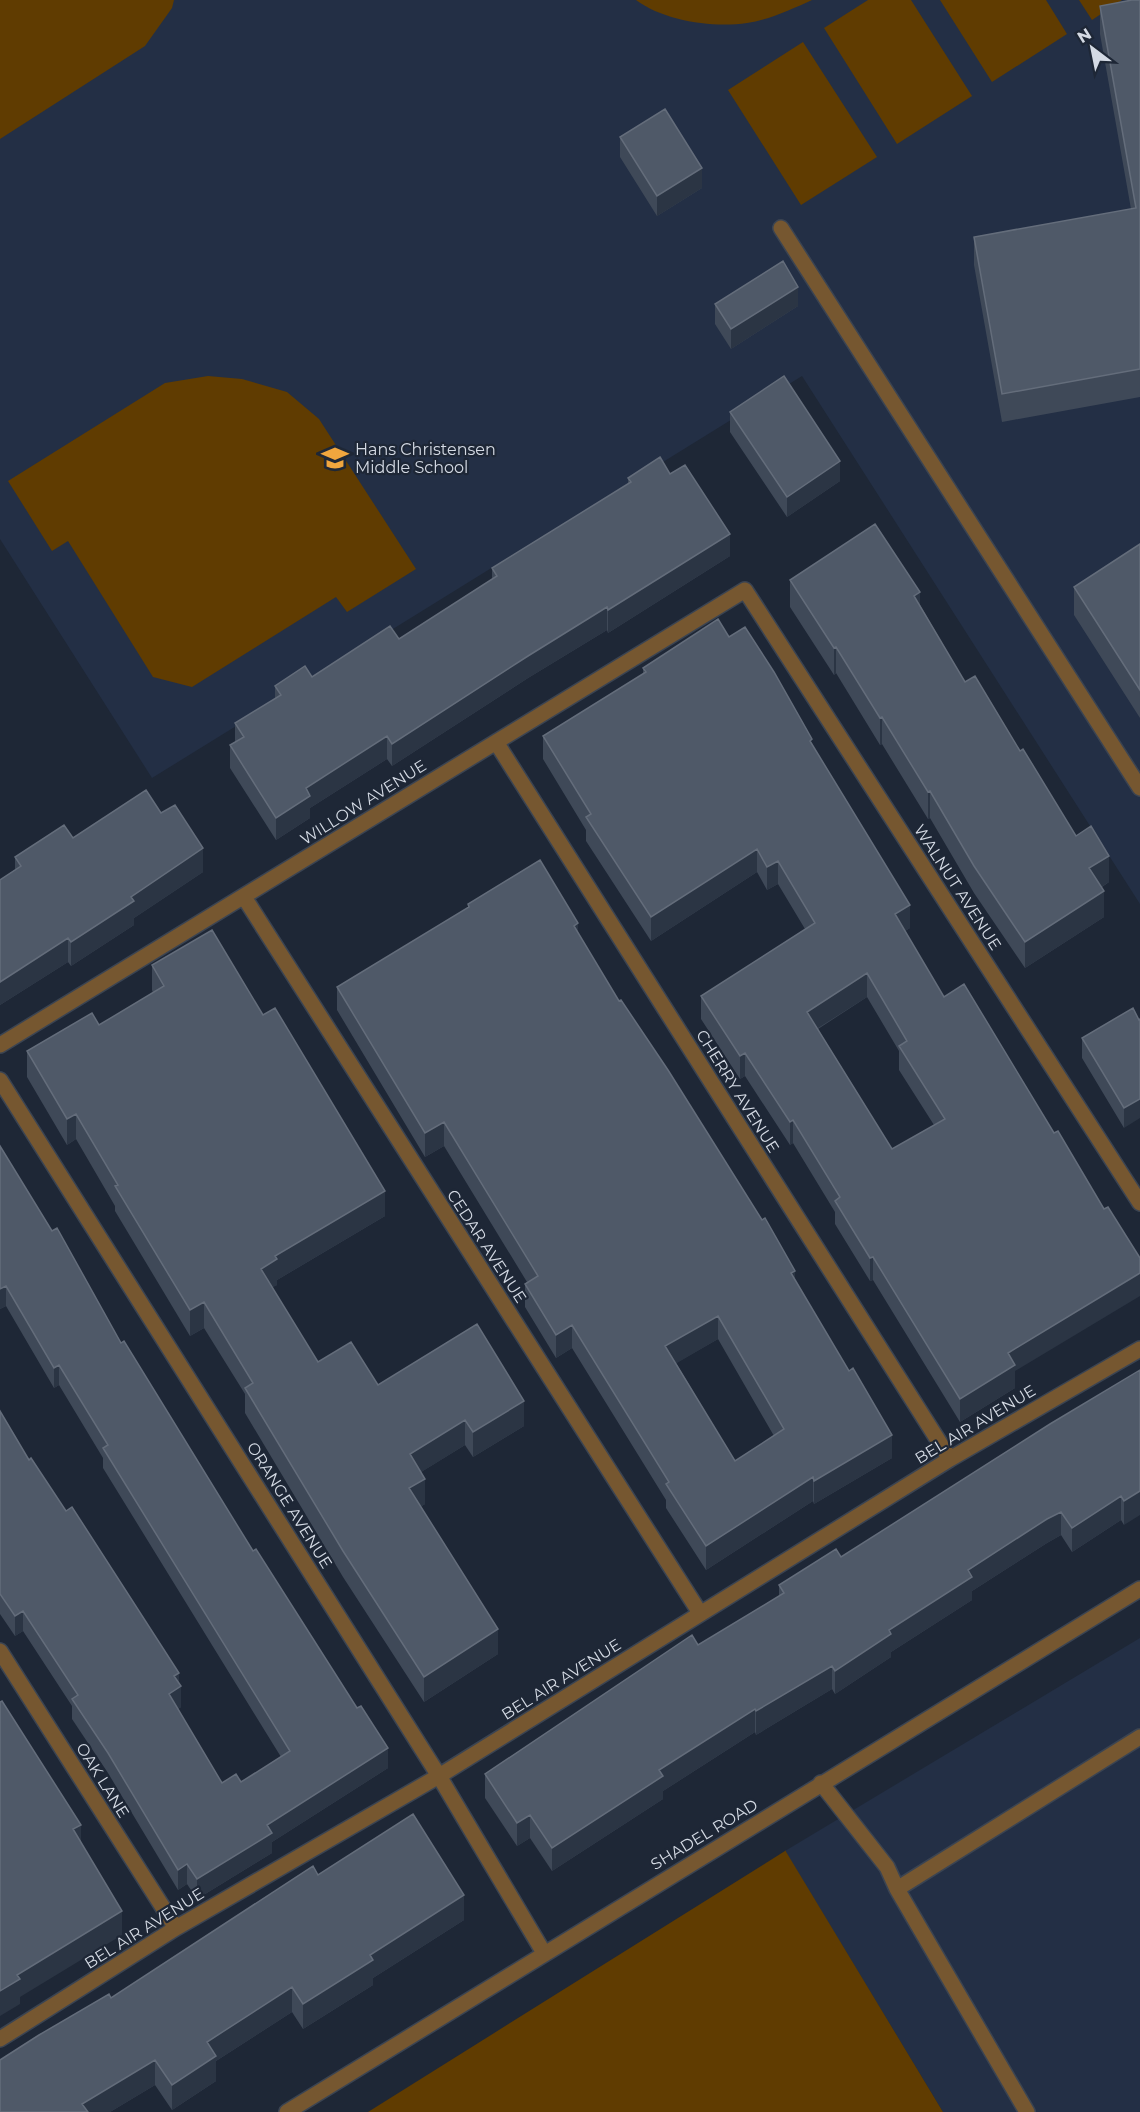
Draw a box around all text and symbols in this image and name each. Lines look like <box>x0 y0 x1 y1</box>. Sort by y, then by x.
north arrow <box>1062 18 1122 78</box>
text: N <box>1074 24 1095 47</box>
place label: Hans Christensen Middle School <box>355 440 496 477</box>
school or university icon: Hans Christensen Middle School <box>320 443 350 473</box>
street label: WILLOW AVENUE <box>297 756 430 849</box>
street label: WALNUT AVENUE <box>910 821 1005 954</box>
street label: CHERRY AVENUE <box>692 1026 783 1156</box>
street label: CEDAR AVENUE <box>443 1186 530 1306</box>
street label: BEL AIR AVENUE <box>911 1381 1039 1468</box>
street label: ORANGE AVENUE <box>243 1438 336 1572</box>
street label: BEL AIR AVENUE <box>498 1635 625 1724</box>
street label: OAK LANE <box>72 1739 133 1821</box>
street label: SHADEL ROAD <box>647 1795 761 1874</box>
street label: BEL AIR AVENUE <box>81 1884 208 1973</box>

